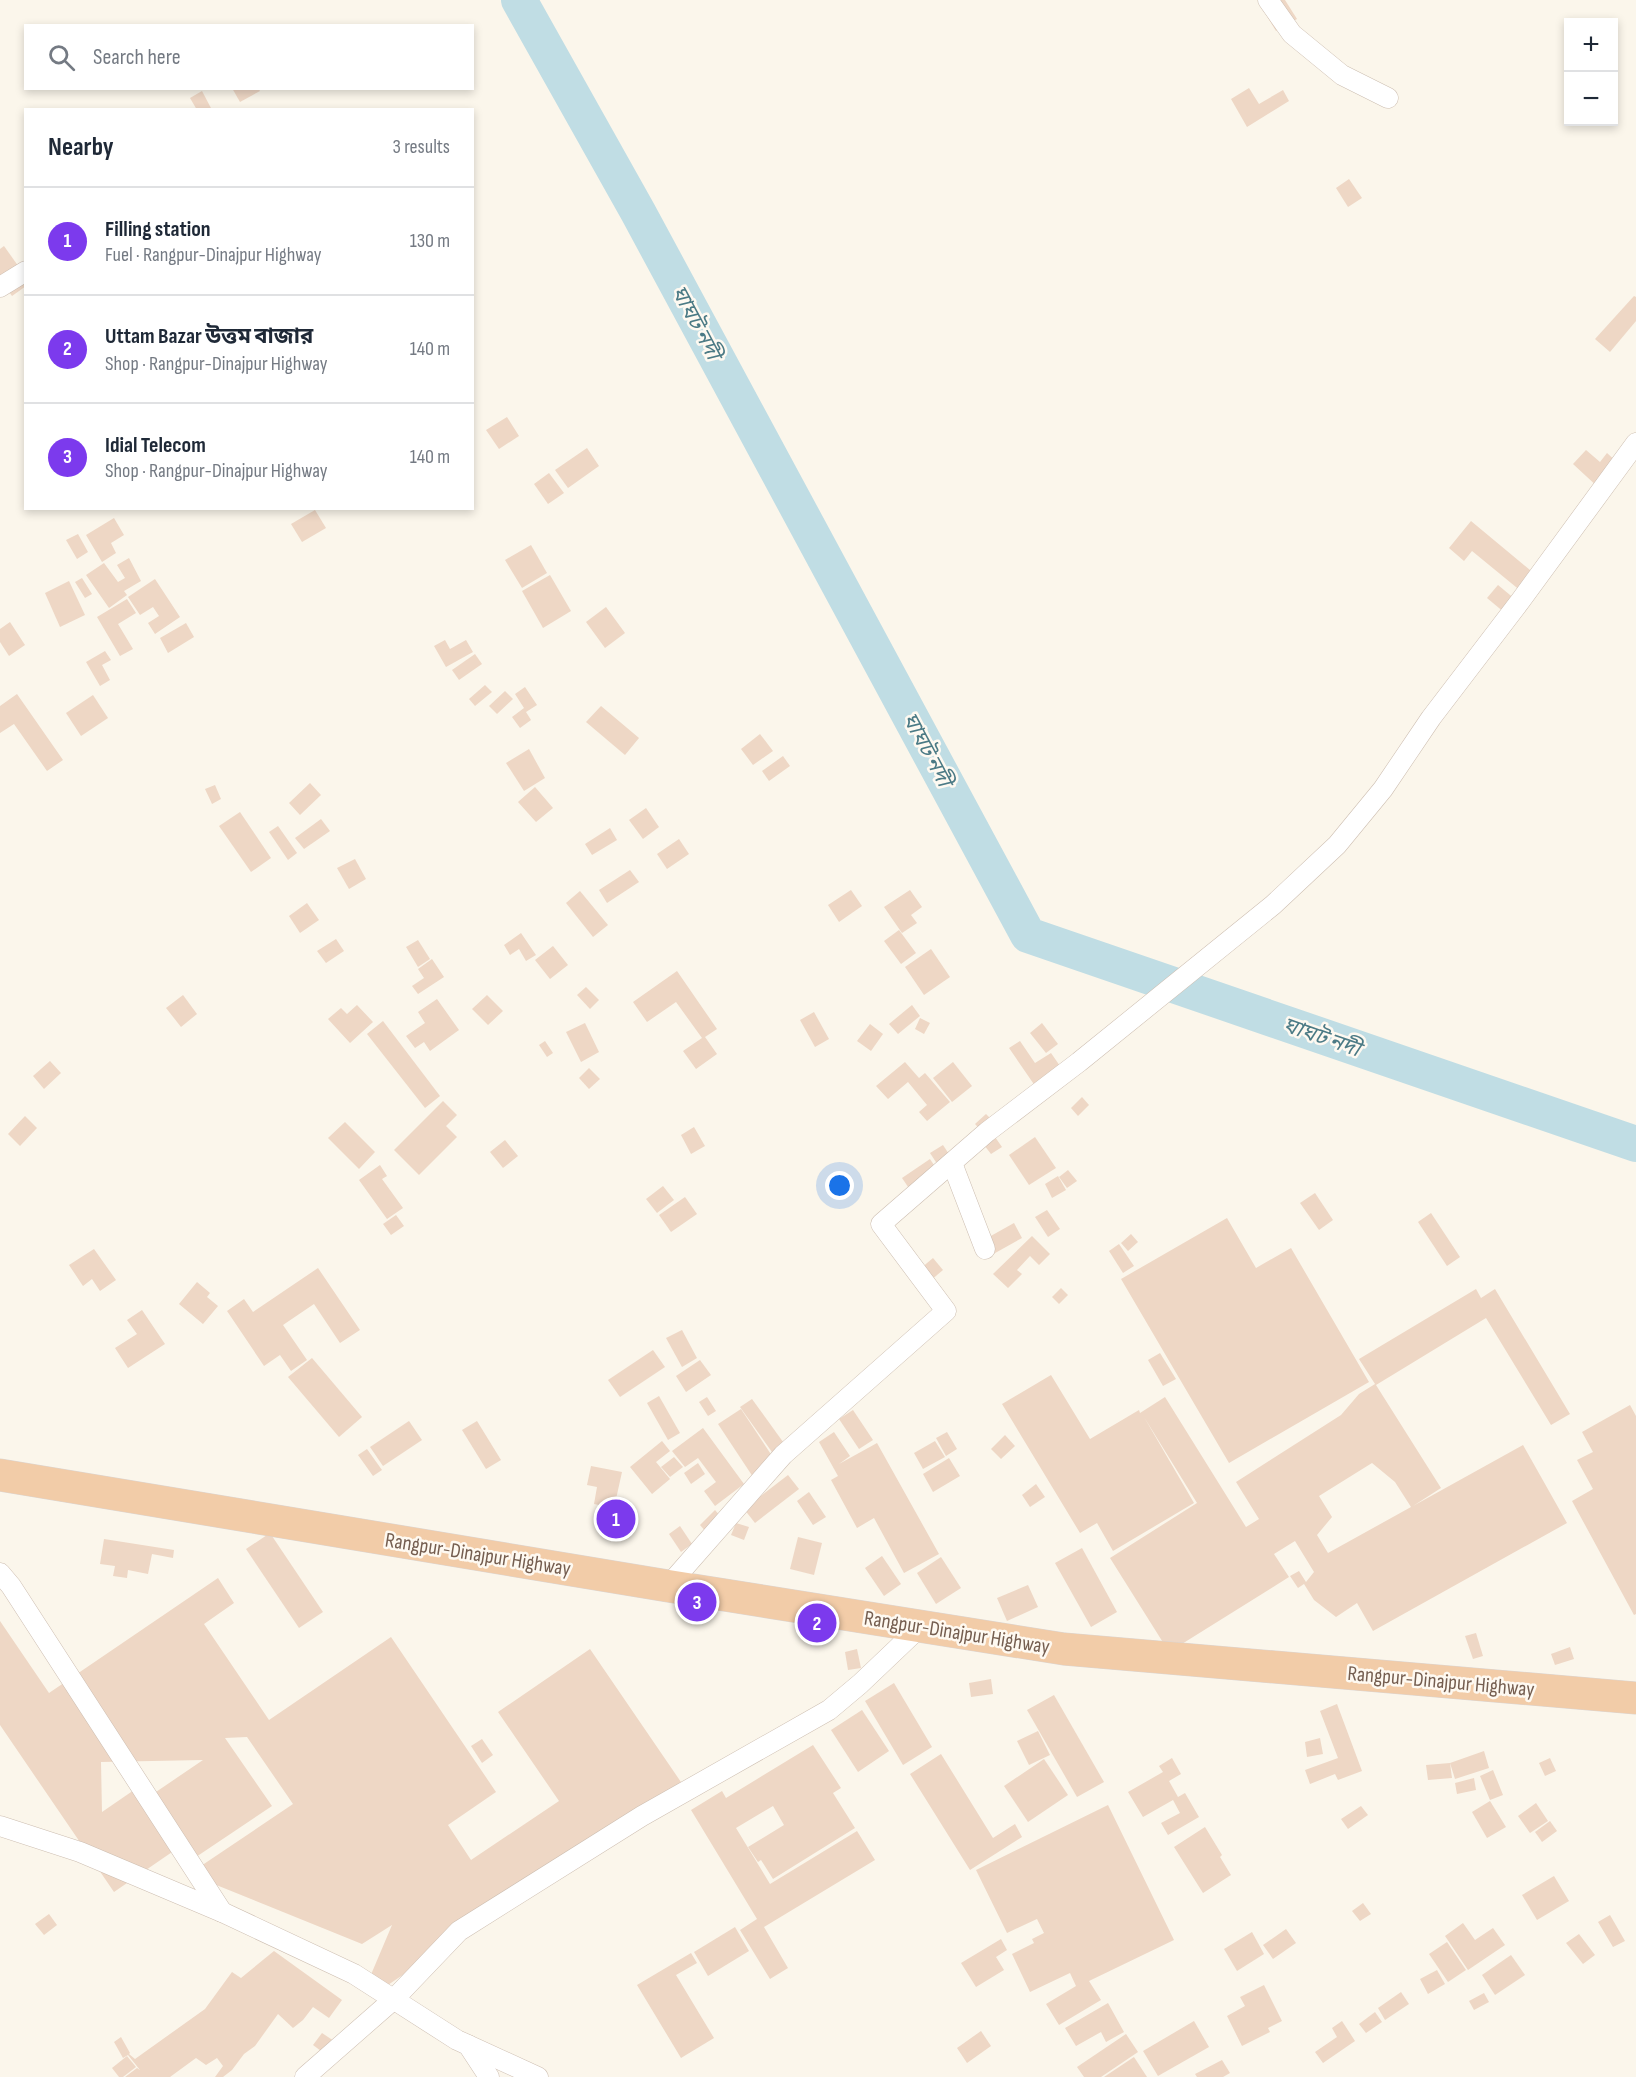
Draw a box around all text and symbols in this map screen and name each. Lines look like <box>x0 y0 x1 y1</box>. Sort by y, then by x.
map controls <box>1564 18 1618 126</box>
button: + <box>1564 18 1618 72</box>
search box <box>24 24 474 90</box>
icon: search <box>45 41 78 74</box>
text: Search here <box>93 44 180 71</box>
button: − <box>1564 72 1618 126</box>
text: Nearby <box>48 132 114 163</box>
text: 3 results <box>393 135 450 159</box>
text: Filling station <box>105 216 211 243</box>
text: 1 <box>64 229 71 253</box>
text: 130 m <box>410 229 450 253</box>
text: Fuel · Rangpur-Dinajpur Highway <box>105 243 322 267</box>
water label: ঘাঘট নদী <box>665 281 729 368</box>
text: Uttam Bazar উত্তম বাজার <box>105 323 313 350</box>
text: 2 <box>63 337 72 361</box>
text: 140 m <box>410 337 450 361</box>
text: Shop · Rangpur-Dinajpur Highway <box>105 352 328 376</box>
text: Idial Telecom <box>105 432 206 459</box>
text: 3 <box>63 445 72 469</box>
text: 140 m <box>410 445 450 469</box>
text: Shop · Rangpur-Dinajpur Highway <box>105 459 328 483</box>
water label: ঘাঘট নদী <box>896 708 960 795</box>
water label: ঘাঘট নদী <box>1279 1011 1368 1065</box>
your location <box>825 1171 854 1200</box>
pin: 1 <box>596 1496 636 1541</box>
street label: Rangpur-Dinajpur Highway <box>383 1527 572 1581</box>
pin: 3 <box>678 1580 716 1624</box>
pin: 2 <box>798 1600 836 1646</box>
street label: Rangpur-Dinajpur Highway <box>862 1605 1051 1659</box>
street label: Rangpur-Dinajpur Highway <box>1347 1661 1535 1702</box>

